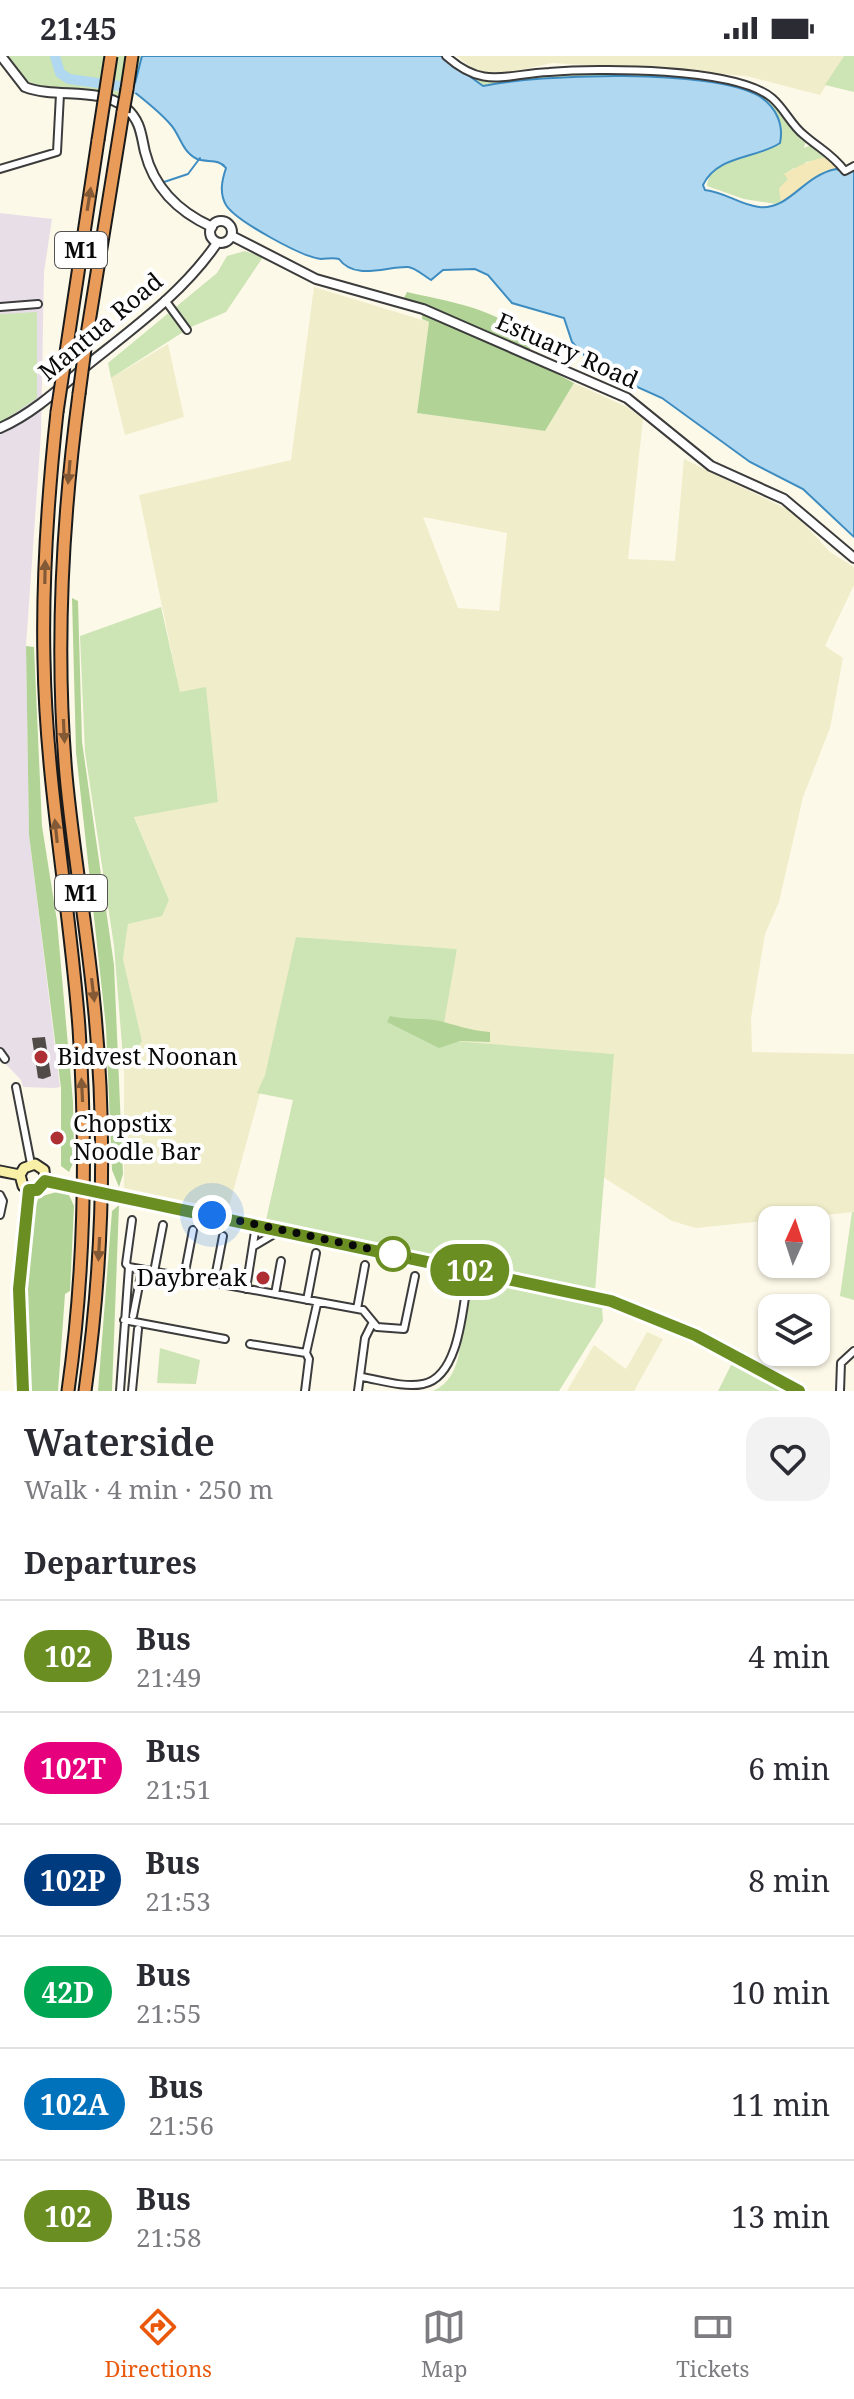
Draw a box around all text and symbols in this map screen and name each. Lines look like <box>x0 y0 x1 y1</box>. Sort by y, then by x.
text: 21:45 <box>40 8 117 49</box>
one-way arrow <box>83 186 96 211</box>
road number: M1 <box>55 232 107 268</box>
street label: Mantua Road <box>31 264 169 388</box>
street label: Estuary Road <box>492 304 644 396</box>
one-way arrow <box>62 460 75 485</box>
one-way arrow <box>39 559 51 584</box>
one-way arrow <box>58 719 71 744</box>
one-way arrow <box>50 818 63 843</box>
road number: M1 <box>55 875 107 911</box>
one-way arrow <box>86 978 99 1003</box>
place label: Bidvest Noonan <box>57 1039 238 1072</box>
marker: Bidvest Noonan <box>32 1048 50 1066</box>
one-way arrow <box>75 1077 88 1102</box>
place label: Chopstix Noodle Bar <box>73 1106 201 1167</box>
marker: Chopstix Noodle Bar <box>48 1129 66 1147</box>
your location <box>192 1195 232 1235</box>
north arrow <box>758 1206 830 1278</box>
map controls <box>758 1206 830 1366</box>
one-way arrow <box>92 1237 105 1262</box>
unlabelled marker <box>376 1237 410 1271</box>
line badge: 102 <box>424 1244 516 1296</box>
text: 102 <box>446 1251 494 1289</box>
place label: Daybreak <box>137 1260 248 1293</box>
marker: Daybreak <box>254 1269 272 1287</box>
button: layers <box>758 1294 830 1366</box>
text: Waterside <box>24 1415 215 1467</box>
button: heart <box>746 1417 830 1501</box>
text: Walk · 4 min · 250 m <box>24 1471 273 1507</box>
text: Departures <box>24 1542 197 1583</box>
text: Bus <box>136 1618 191 1659</box>
text: 4 min <box>748 1636 830 1677</box>
text: 102 <box>44 1637 92 1675</box>
text: 21:49 <box>136 1659 202 1695</box>
text: Bus <box>146 1730 200 1771</box>
text: 6 min <box>748 1748 830 1789</box>
text: 102T <box>40 1749 106 1787</box>
text: 21:51 <box>146 1771 211 1807</box>
text: Bus <box>145 1842 200 1883</box>
text: 8 min <box>748 1860 830 1901</box>
text: 102P <box>40 1861 105 1899</box>
text: 21:53 <box>145 1883 211 1919</box>
text: Bus <box>136 1954 191 1995</box>
text: 10 min <box>731 1972 830 2013</box>
text: 42D <box>41 1973 95 2011</box>
text: 21:55 <box>136 1995 202 2031</box>
text: Bus <box>149 2066 203 2107</box>
text: 11 min <box>731 2084 830 2125</box>
text: 102A <box>40 2085 109 2123</box>
text: 21:56 <box>149 2107 214 2143</box>
text: Bus <box>136 2178 191 2219</box>
text: 13 min <box>731 2196 830 2237</box>
text: 102 <box>44 2197 92 2235</box>
text: 21:58 <box>136 2219 202 2255</box>
tab: Directions <box>104 2305 212 2383</box>
tab: Map <box>421 2305 467 2383</box>
tab: Tickets <box>676 2305 750 2383</box>

